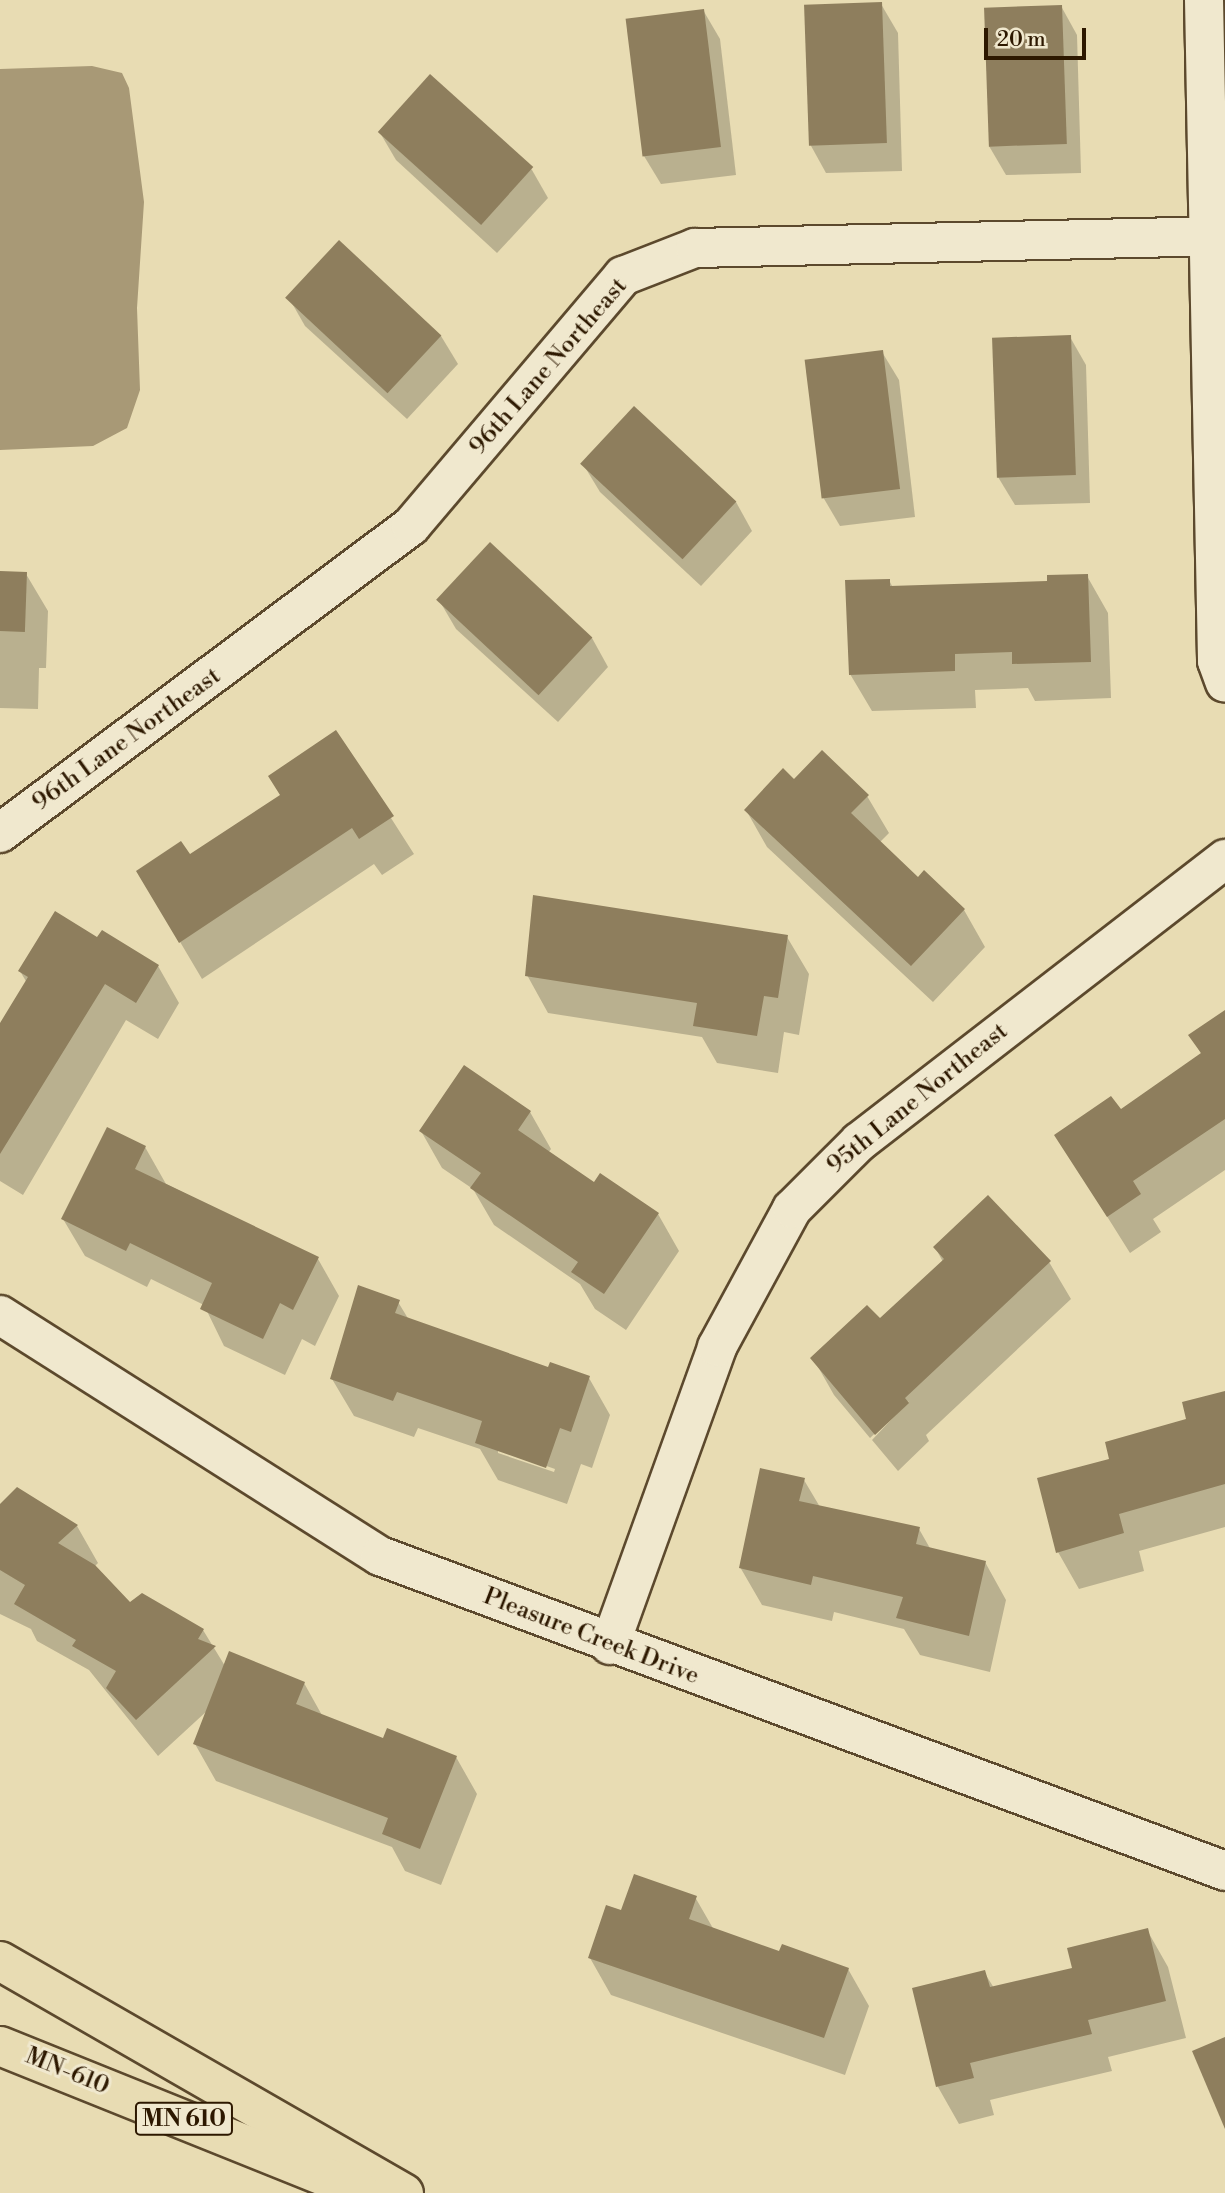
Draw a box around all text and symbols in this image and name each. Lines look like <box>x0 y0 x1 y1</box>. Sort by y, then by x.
scale bar <box>987 14 1088 58</box>
text: 20 m <box>997 27 1046 53</box>
street label: 96th Lane Northeast <box>464 273 634 461</box>
street label: 96th Lane Northeast <box>27 662 227 818</box>
street label: 95th Lane Northeast <box>822 1017 1014 1181</box>
street label: Pleasure Creek Drive <box>479 1583 703 1691</box>
street label: MN-610 <box>21 2042 113 2102</box>
road number: MN 610 <box>133 2100 235 2138</box>

